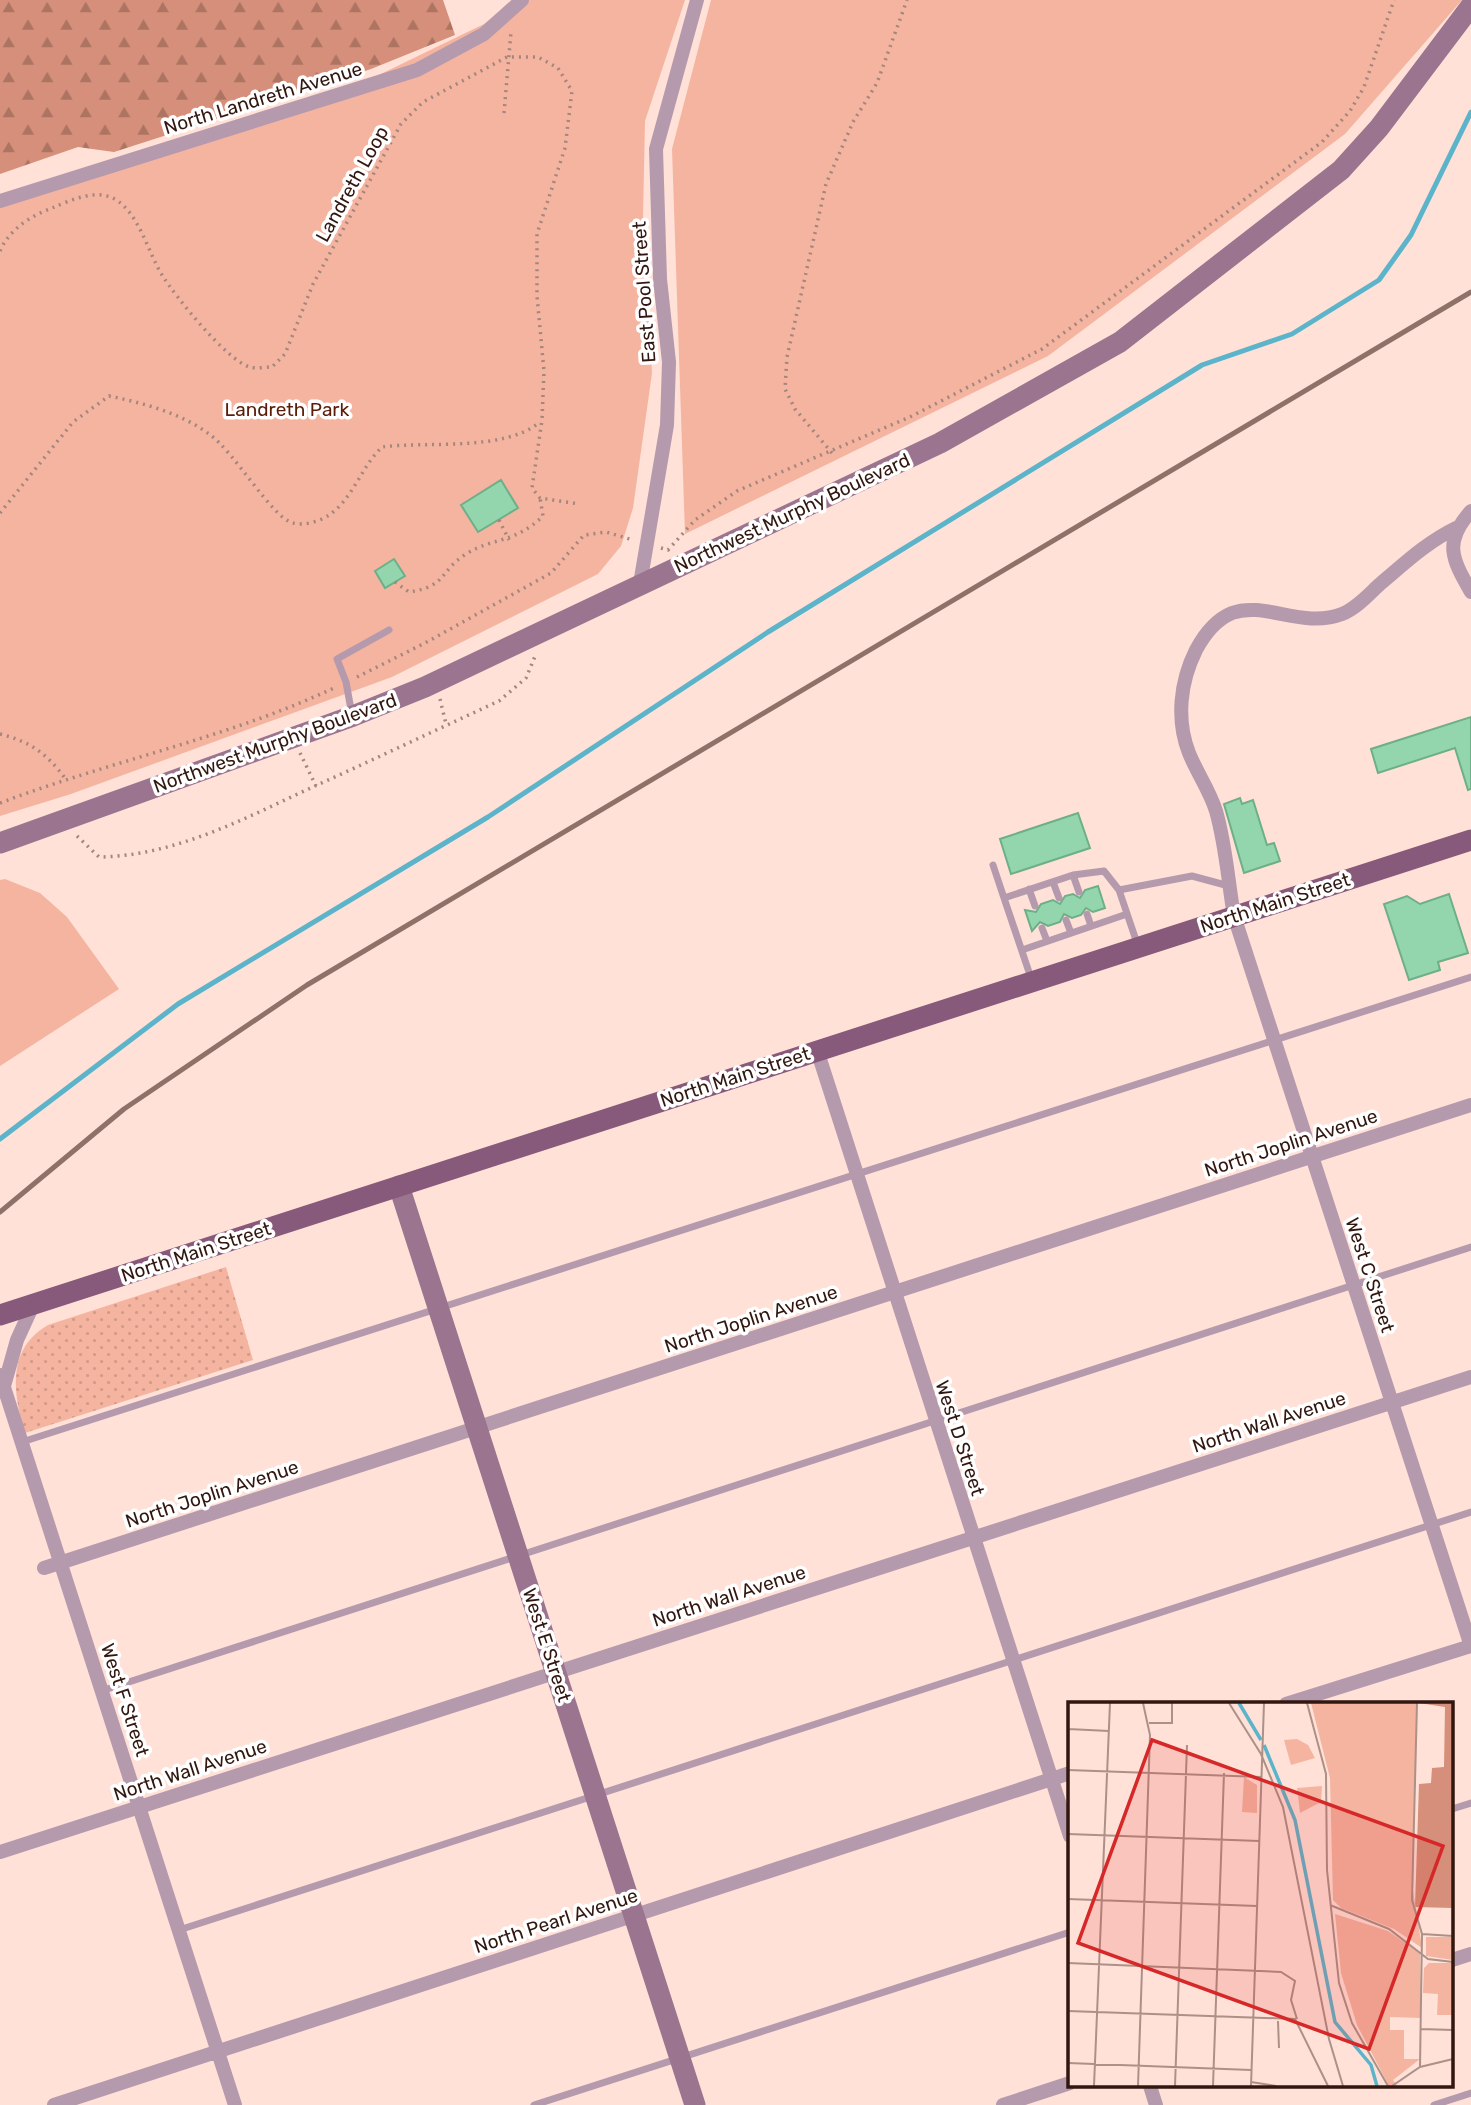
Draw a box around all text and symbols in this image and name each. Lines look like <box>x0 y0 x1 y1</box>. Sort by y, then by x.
street label: North Landreth Avenue <box>161 57 365 139</box>
street label: Landreth Loop <box>311 122 393 246</box>
street label: East Pool Street <box>628 220 660 364</box>
park label: Landreth Park <box>225 398 350 421</box>
street label: Northwest Murphy Boulevard <box>670 448 914 578</box>
street label: Northwest Murphy Boulevard <box>150 688 400 798</box>
street label: North Main Street <box>1197 868 1353 938</box>
street label: North Main Street <box>657 1042 813 1112</box>
street label: North Joplin Avenue <box>1202 1104 1380 1182</box>
street label: West C Street <box>1341 1215 1400 1336</box>
street label: North Main Street <box>118 1217 274 1287</box>
street label: North Joplin Avenue <box>662 1280 840 1358</box>
street label: West D Street <box>931 1377 990 1499</box>
street label: North Wall Avenue <box>1189 1386 1349 1458</box>
street label: North Joplin Avenue <box>123 1455 301 1533</box>
street label: North Wall Avenue <box>649 1560 809 1632</box>
street label: West E Street <box>518 1585 576 1705</box>
street label: West F Street <box>96 1641 154 1760</box>
inset map <box>1068 1702 1454 2088</box>
street label: North Wall Avenue <box>110 1734 270 1806</box>
street label: North Pearl Avenue <box>471 1884 641 1958</box>

